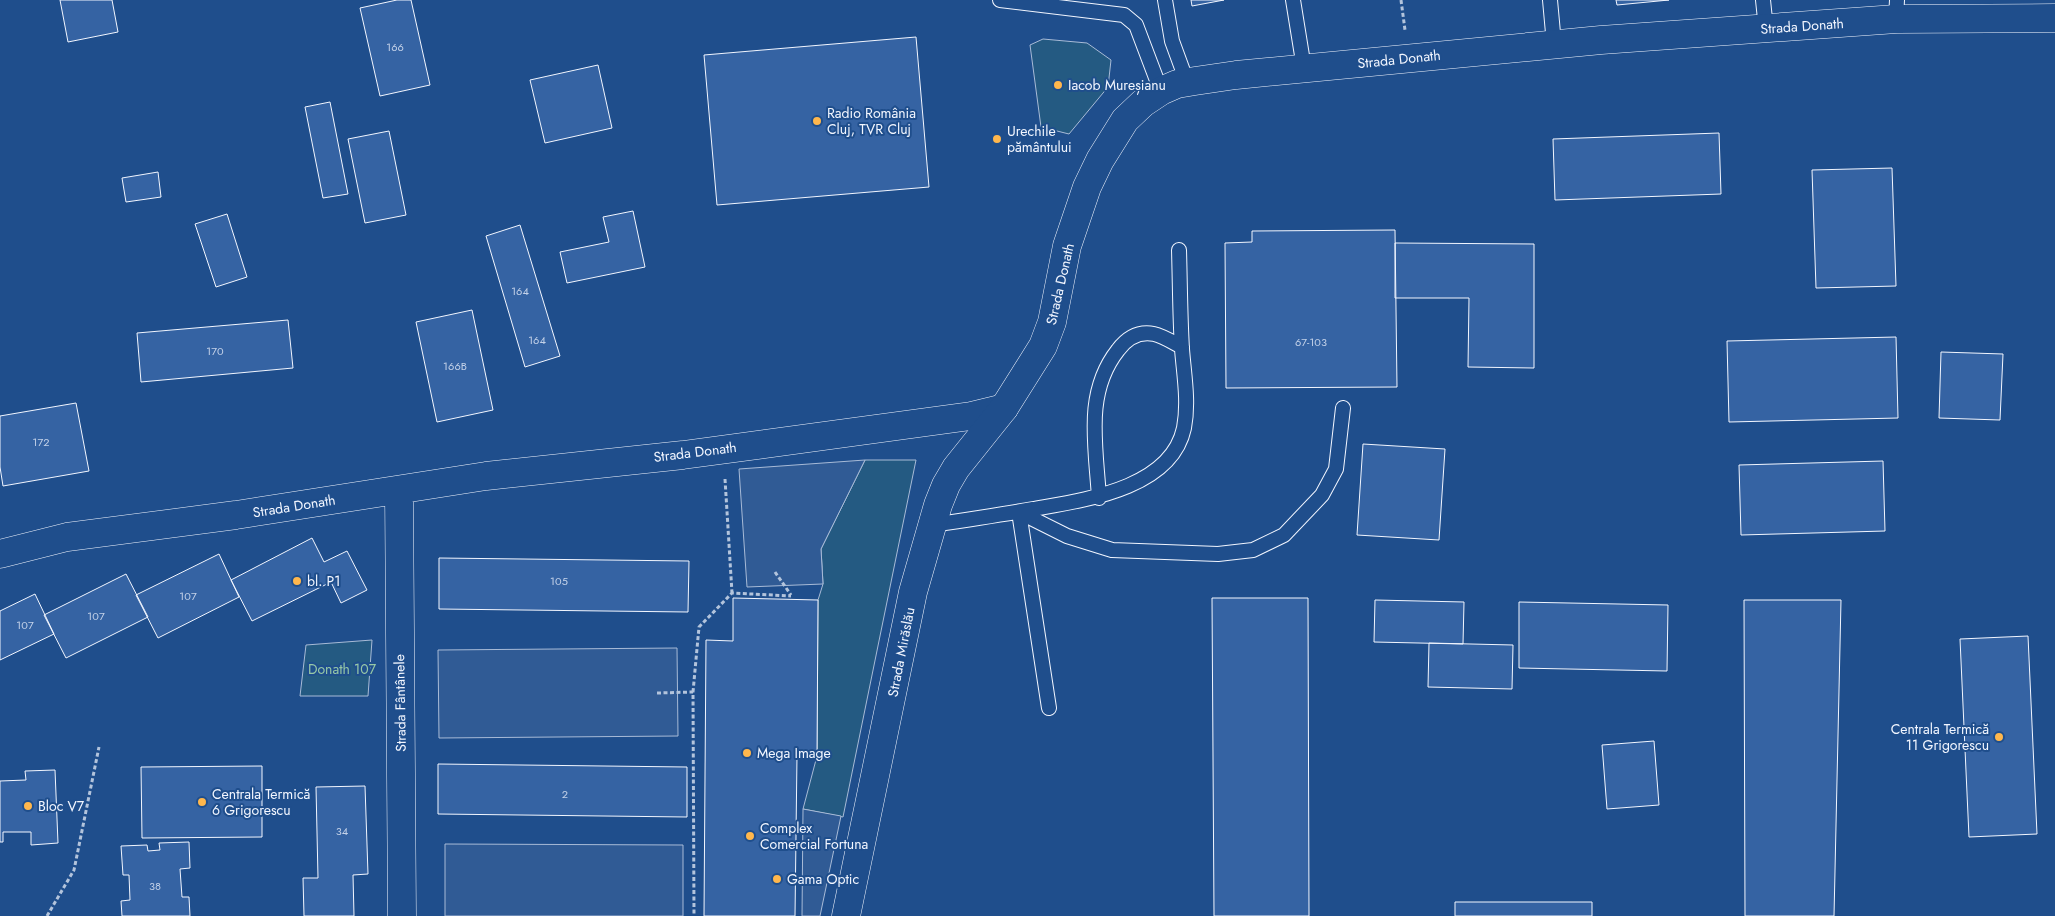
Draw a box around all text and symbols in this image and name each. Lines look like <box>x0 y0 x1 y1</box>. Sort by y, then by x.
street label: Strada Donath <box>1760 13 1844 39</box>
house number: 166 <box>386 39 404 55</box>
street label: Strada Donath <box>1356 45 1442 73</box>
place label: Iacob Mureșianu <box>1068 75 1166 96</box>
marker: Iacob Mureșianu <box>1052 79 1064 91</box>
place label: Radio România Cluj, TVR Cluj <box>827 103 916 139</box>
marker: Radio România Cluj, TVR Cluj <box>811 115 823 127</box>
place label: Urechile pământului <box>1007 121 1072 157</box>
marker: Urechile pământului <box>991 133 1003 145</box>
street label: Strada Donath <box>1041 241 1079 327</box>
house number: 164 <box>511 283 529 299</box>
house number: 164 <box>528 332 546 348</box>
house number: 67-103 <box>1295 334 1327 350</box>
house number: 170 <box>206 343 224 359</box>
house number: 166B <box>443 358 467 374</box>
house number: 172 <box>33 434 49 450</box>
street label: Strada Donath <box>652 437 738 467</box>
street label: Strada Donath <box>251 490 337 522</box>
place label: bl. P1 <box>307 571 341 591</box>
house number: 105 <box>550 573 568 589</box>
marker: bl. P1 <box>291 575 303 587</box>
house number: 107 <box>179 588 197 604</box>
street label: Strada Mirăslău <box>882 605 920 699</box>
house number: 107 <box>87 608 105 624</box>
house number: 107 <box>16 617 34 633</box>
street label: Strada Fântânele <box>389 654 411 752</box>
park label: Donath 107 <box>308 659 377 679</box>
place label: Centrala Termică 11 Grigorescu <box>1891 719 1989 755</box>
marker: Centrala Termică 11 Grigorescu <box>1993 731 2005 743</box>
place label: Mega Image <box>757 743 831 763</box>
marker: Mega Image <box>741 747 753 759</box>
place label: Centrala Termică 6 Grigorescu <box>212 784 310 820</box>
house number: 2 <box>562 786 568 802</box>
place label: Bloc V7 <box>38 796 85 816</box>
marker: Centrala Termică 6 Grigorescu <box>196 796 208 808</box>
marker: Bloc V7 <box>22 800 34 812</box>
place label: Complex Comercial Fortuna <box>760 818 868 854</box>
house number: 34 <box>336 823 349 839</box>
marker: Complex Comercial Fortuna <box>744 830 756 842</box>
place label: Gama Optic <box>787 869 859 889</box>
marker: Gama Optic <box>771 873 783 885</box>
house number: 38 <box>149 878 161 894</box>

